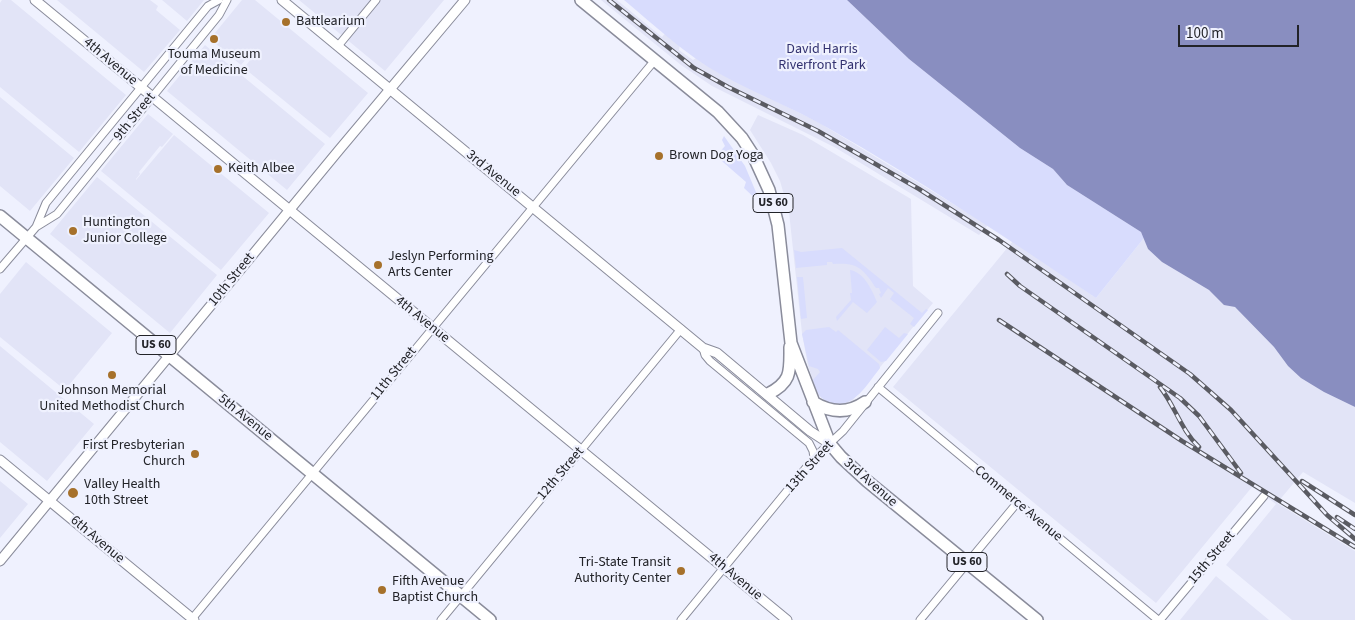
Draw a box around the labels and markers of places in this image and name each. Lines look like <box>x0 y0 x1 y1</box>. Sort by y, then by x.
place label: Battlearium <box>296 14 365 30</box>
marker: Battlearium <box>280 16 292 28</box>
marker: Touma Museum of Medicine <box>208 33 220 45</box>
place label: Touma Museum of Medicine <box>167 47 261 80</box>
place label: Brown Dog Yoga <box>669 148 764 164</box>
marker: Brown Dog Yoga <box>653 150 665 162</box>
place label: Keith Albee <box>228 161 294 177</box>
marker: Keith Albee <box>212 163 224 175</box>
place label: Huntington Junior College <box>83 215 167 248</box>
marker: Huntington Junior College <box>67 225 79 237</box>
place label: Jeslyn Performing Arts Center <box>388 249 494 282</box>
marker: Jeslyn Performing Arts Center <box>372 259 384 271</box>
marker: Johnson Memorial United Methodist Church <box>106 369 118 381</box>
place label: Johnson Memorial United Methodist Church <box>39 383 185 416</box>
place label: First Presbyterian Church <box>83 438 185 471</box>
marker: First Presbyterian Church <box>189 448 201 460</box>
place label: Valley Health 10th Street <box>84 477 160 510</box>
marker: Valley Health 10th Street <box>66 486 80 500</box>
place label: Tri-State Transit Authority Center <box>575 555 671 588</box>
marker: Tri-State Transit Authority Center <box>675 565 687 577</box>
place label: Fifth Avenue Baptist Church <box>392 574 478 606</box>
marker: Fifth Avenue Baptist Church <box>376 584 388 596</box>

